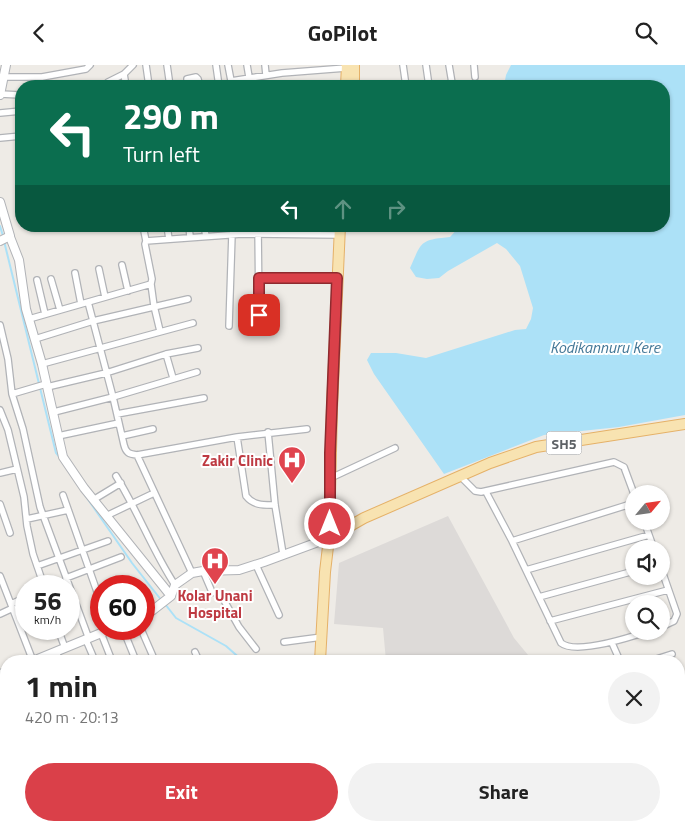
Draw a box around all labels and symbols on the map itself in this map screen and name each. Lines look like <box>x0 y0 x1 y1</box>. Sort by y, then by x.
pin <box>238 294 280 336</box>
water label: Kodikannuru Kere <box>550 335 662 359</box>
road number: SH5 <box>546 431 582 454</box>
hospital icon: Zakir Clinic <box>277 445 307 484</box>
place label: Zakir Clinic <box>202 449 273 472</box>
north arrow <box>625 485 670 530</box>
position arrow <box>303 497 355 549</box>
hospital icon: Kolar Unani Hospital <box>200 546 230 585</box>
speed limit sign: 60 <box>90 575 155 640</box>
place label: Kolar Unani Hospital <box>177 584 253 624</box>

